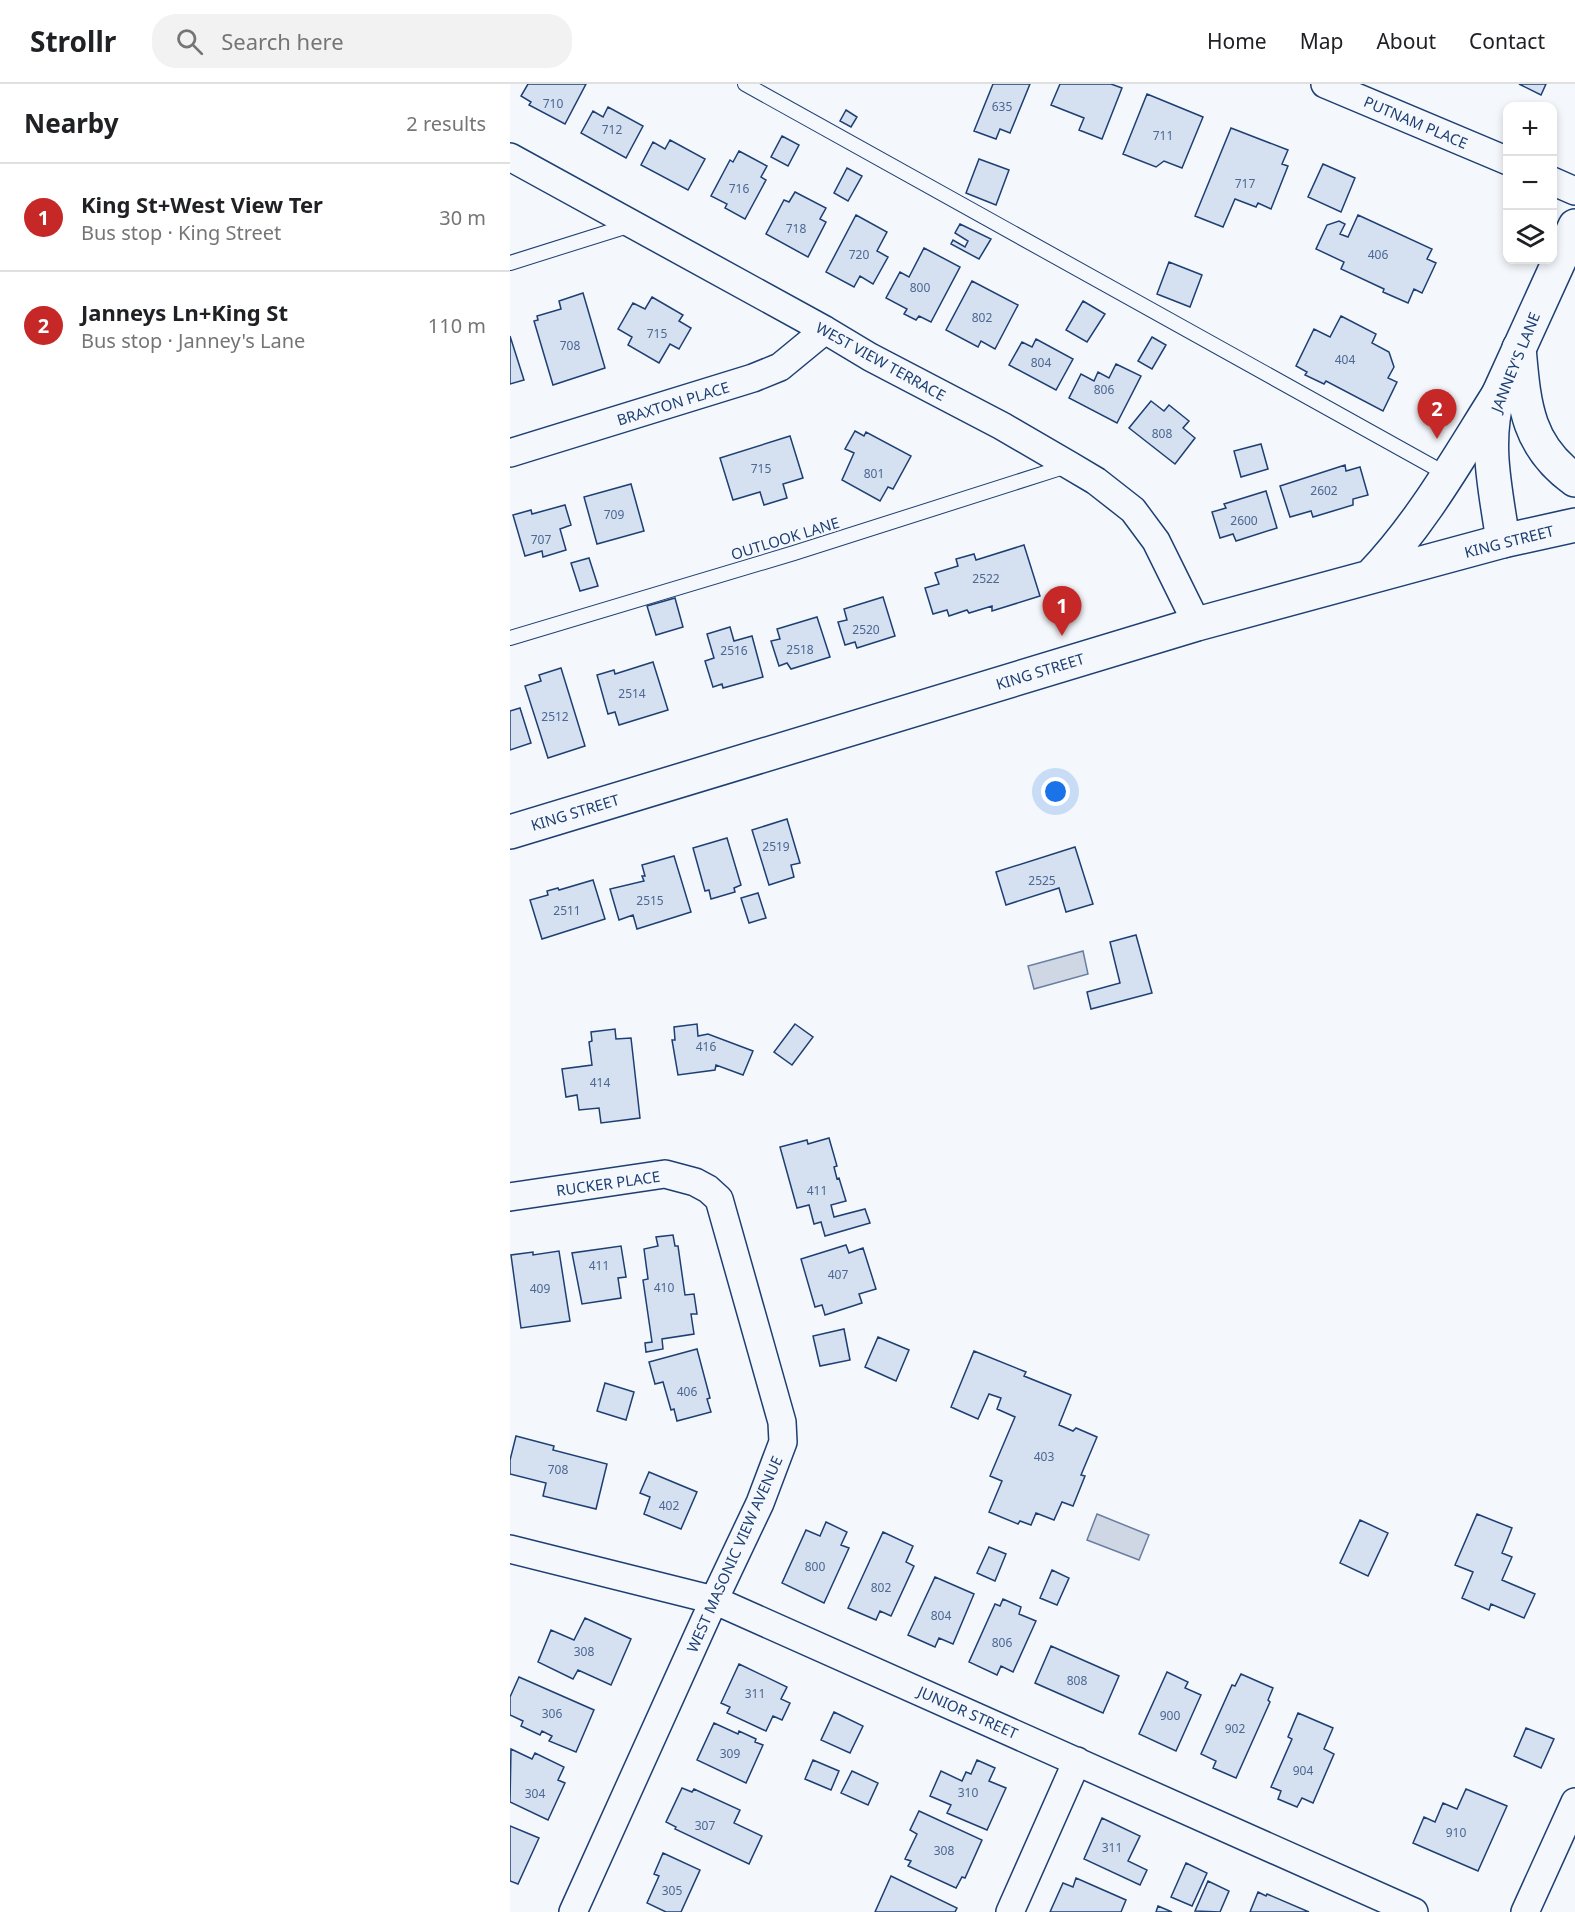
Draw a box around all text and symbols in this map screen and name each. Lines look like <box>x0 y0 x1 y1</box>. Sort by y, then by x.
search box <box>152 14 572 68</box>
text: Strollr <box>30 22 116 60</box>
icon: search <box>173 25 206 58</box>
text: Search here <box>221 26 344 56</box>
text: Home <box>1207 27 1267 55</box>
text: Map <box>1300 27 1343 55</box>
text: About <box>1376 27 1436 55</box>
text: Contact <box>1469 27 1545 55</box>
street label: PUTNAM PLACE <box>1361 91 1471 153</box>
house number: 710 <box>543 95 563 112</box>
house number: 635 <box>992 98 1012 115</box>
map controls <box>1503 102 1557 264</box>
button: + <box>1503 102 1557 156</box>
text: Nearby <box>24 105 119 141</box>
text: 2 results <box>406 110 486 137</box>
house number: 712 <box>602 121 622 138</box>
house number: 711 <box>1153 127 1173 144</box>
button: − <box>1503 156 1557 210</box>
house number: 717 <box>1235 175 1255 192</box>
house number: 716 <box>729 180 749 197</box>
text: King St+West View Ter <box>81 189 323 219</box>
text: 1 <box>38 204 49 231</box>
text: 30 m <box>439 204 486 231</box>
button: layers <box>1503 210 1557 264</box>
text: Bus stop · King Street <box>81 219 281 246</box>
house number: 718 <box>786 220 806 237</box>
house number: 720 <box>849 246 869 263</box>
house number: 406 <box>1368 246 1388 263</box>
house number: 800 <box>910 279 930 296</box>
text: Janneys Ln+King St <box>81 297 288 327</box>
house number: 802 <box>972 309 992 326</box>
street label: JANNEY'S LANE <box>1485 309 1544 417</box>
text: 2 <box>38 312 49 339</box>
text: 110 m <box>428 312 486 339</box>
street label: WEST VIEW TERRACE <box>813 317 949 405</box>
house number: 715 <box>647 325 667 342</box>
text: Bus stop · Janney's Lane <box>81 327 305 354</box>
house number: 708 <box>560 337 580 354</box>
house number: 404 <box>1335 351 1355 368</box>
house number: 804 <box>1031 354 1051 371</box>
street label: BRAXTON PLACE <box>614 376 732 430</box>
house number: 806 <box>1094 381 1114 398</box>
pin: 2 <box>1418 390 1456 439</box>
house number: 808 <box>1152 425 1172 442</box>
house number: 715 <box>751 460 771 477</box>
house number: 801 <box>864 465 884 482</box>
house number: 2602 <box>1310 482 1338 499</box>
house number: 709 <box>604 506 624 523</box>
street label: OUTLOOK LANE <box>728 512 842 564</box>
house number: 2600 <box>1230 512 1258 529</box>
street label: KING STREET <box>1462 520 1556 562</box>
house number: 707 <box>531 531 551 548</box>
house number: 2522 <box>972 570 1000 587</box>
pin: 1 <box>1042 586 1082 636</box>
house number: 2520 <box>852 621 880 638</box>
house number: 2518 <box>786 641 814 658</box>
house number: 2516 <box>720 642 748 659</box>
street label: KING STREET <box>993 648 1087 694</box>
house number: 2514 <box>618 685 646 702</box>
house number: 2512 <box>541 708 569 725</box>
your location <box>1041 777 1070 806</box>
street label: KING STREET <box>528 789 622 835</box>
house number: 2519 <box>762 838 790 855</box>
house number: 2525 <box>1028 872 1056 889</box>
house number: 2515 <box>636 892 664 909</box>
house number: 2511 <box>553 902 581 919</box>
house number: 416 <box>696 1038 716 1055</box>
house number: 414 <box>590 1074 610 1091</box>
street label: RUCKER PLACE <box>555 1166 661 1200</box>
house number: 411 <box>807 1182 827 1199</box>
house number: 411 <box>589 1257 609 1274</box>
house number: 407 <box>828 1266 848 1283</box>
house number: 410 <box>654 1279 674 1296</box>
house number: 409 <box>530 1280 550 1297</box>
house number: 406 <box>677 1383 697 1400</box>
house number: 403 <box>1034 1448 1054 1465</box>
street label: WEST MASONIC VIEW AVENUE <box>682 1453 786 1655</box>
house number: 708 <box>548 1461 568 1478</box>
house number: 402 <box>659 1497 679 1514</box>
house number: 800 <box>805 1558 825 1575</box>
house number: 802 <box>871 1579 891 1596</box>
house number: 804 <box>931 1607 951 1624</box>
house number: 806 <box>992 1634 1012 1651</box>
house number: 308 <box>574 1643 594 1660</box>
house number: 808 <box>1067 1672 1087 1689</box>
street label: JUNIOR STREET <box>913 1680 1022 1743</box>
house number: 311 <box>745 1685 765 1702</box>
house number: 306 <box>542 1705 562 1722</box>
house number: 900 <box>1160 1707 1180 1724</box>
house number: 902 <box>1225 1720 1245 1737</box>
house number: 309 <box>720 1745 740 1762</box>
house number: 904 <box>1293 1762 1313 1779</box>
house number: 310 <box>958 1784 978 1801</box>
house number: 304 <box>525 1785 545 1802</box>
house number: 307 <box>695 1817 715 1834</box>
house number: 910 <box>1446 1824 1466 1841</box>
house number: 311 <box>1102 1839 1122 1856</box>
house number: 308 <box>934 1842 954 1859</box>
house number: 305 <box>662 1882 682 1899</box>

